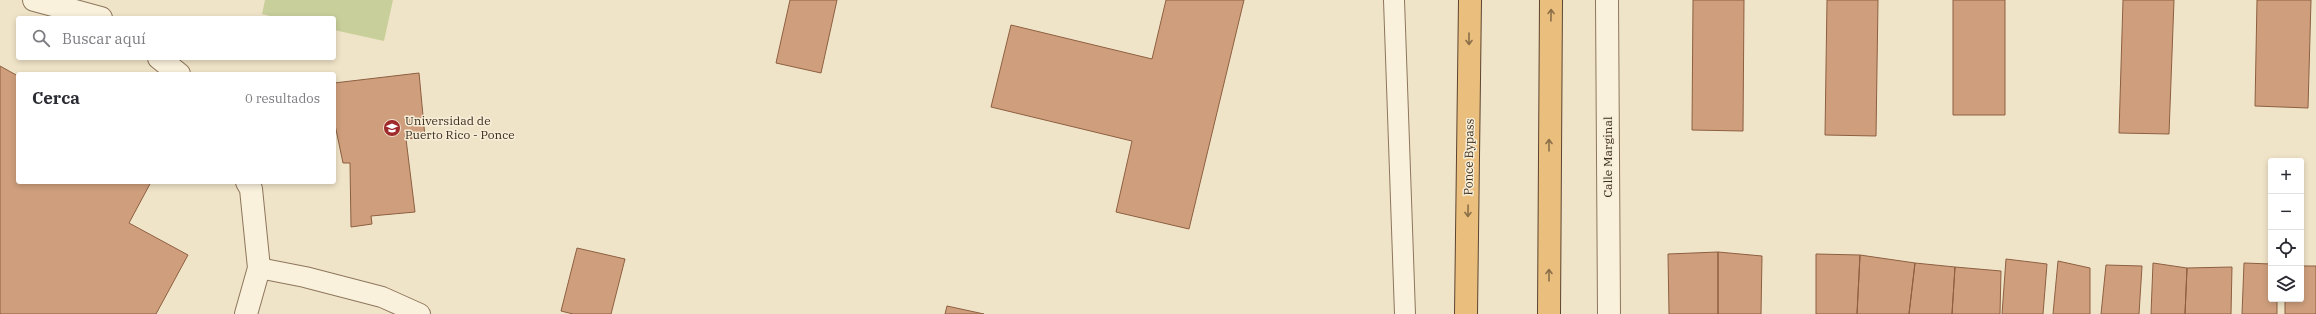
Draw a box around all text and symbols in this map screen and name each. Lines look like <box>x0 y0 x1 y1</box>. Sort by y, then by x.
one-way arrow <box>1547 9 1555 22</box>
search box <box>16 16 336 60</box>
icon: search <box>30 27 52 49</box>
text: Buscar aquí <box>62 29 146 48</box>
one-way arrow <box>1465 32 1473 45</box>
text: Cerca <box>32 87 80 109</box>
text: 0 resultados <box>245 90 320 107</box>
place label: Universidad de Puerto Rico - Ponce <box>405 113 515 142</box>
street label: Calle Marginal <box>1600 116 1615 198</box>
school or university icon: Universidad de Puerto Rico - Ponce <box>382 118 402 138</box>
street label: Ponce Bypass <box>1460 118 1477 196</box>
one-way arrow <box>1545 139 1553 152</box>
map controls <box>2268 158 2304 302</box>
button: + <box>2268 158 2304 194</box>
button: − <box>2268 194 2304 230</box>
one-way arrow <box>1464 204 1472 217</box>
button: locate <box>2268 230 2304 266</box>
button: layers <box>2268 266 2304 302</box>
one-way arrow <box>1545 269 1553 282</box>

